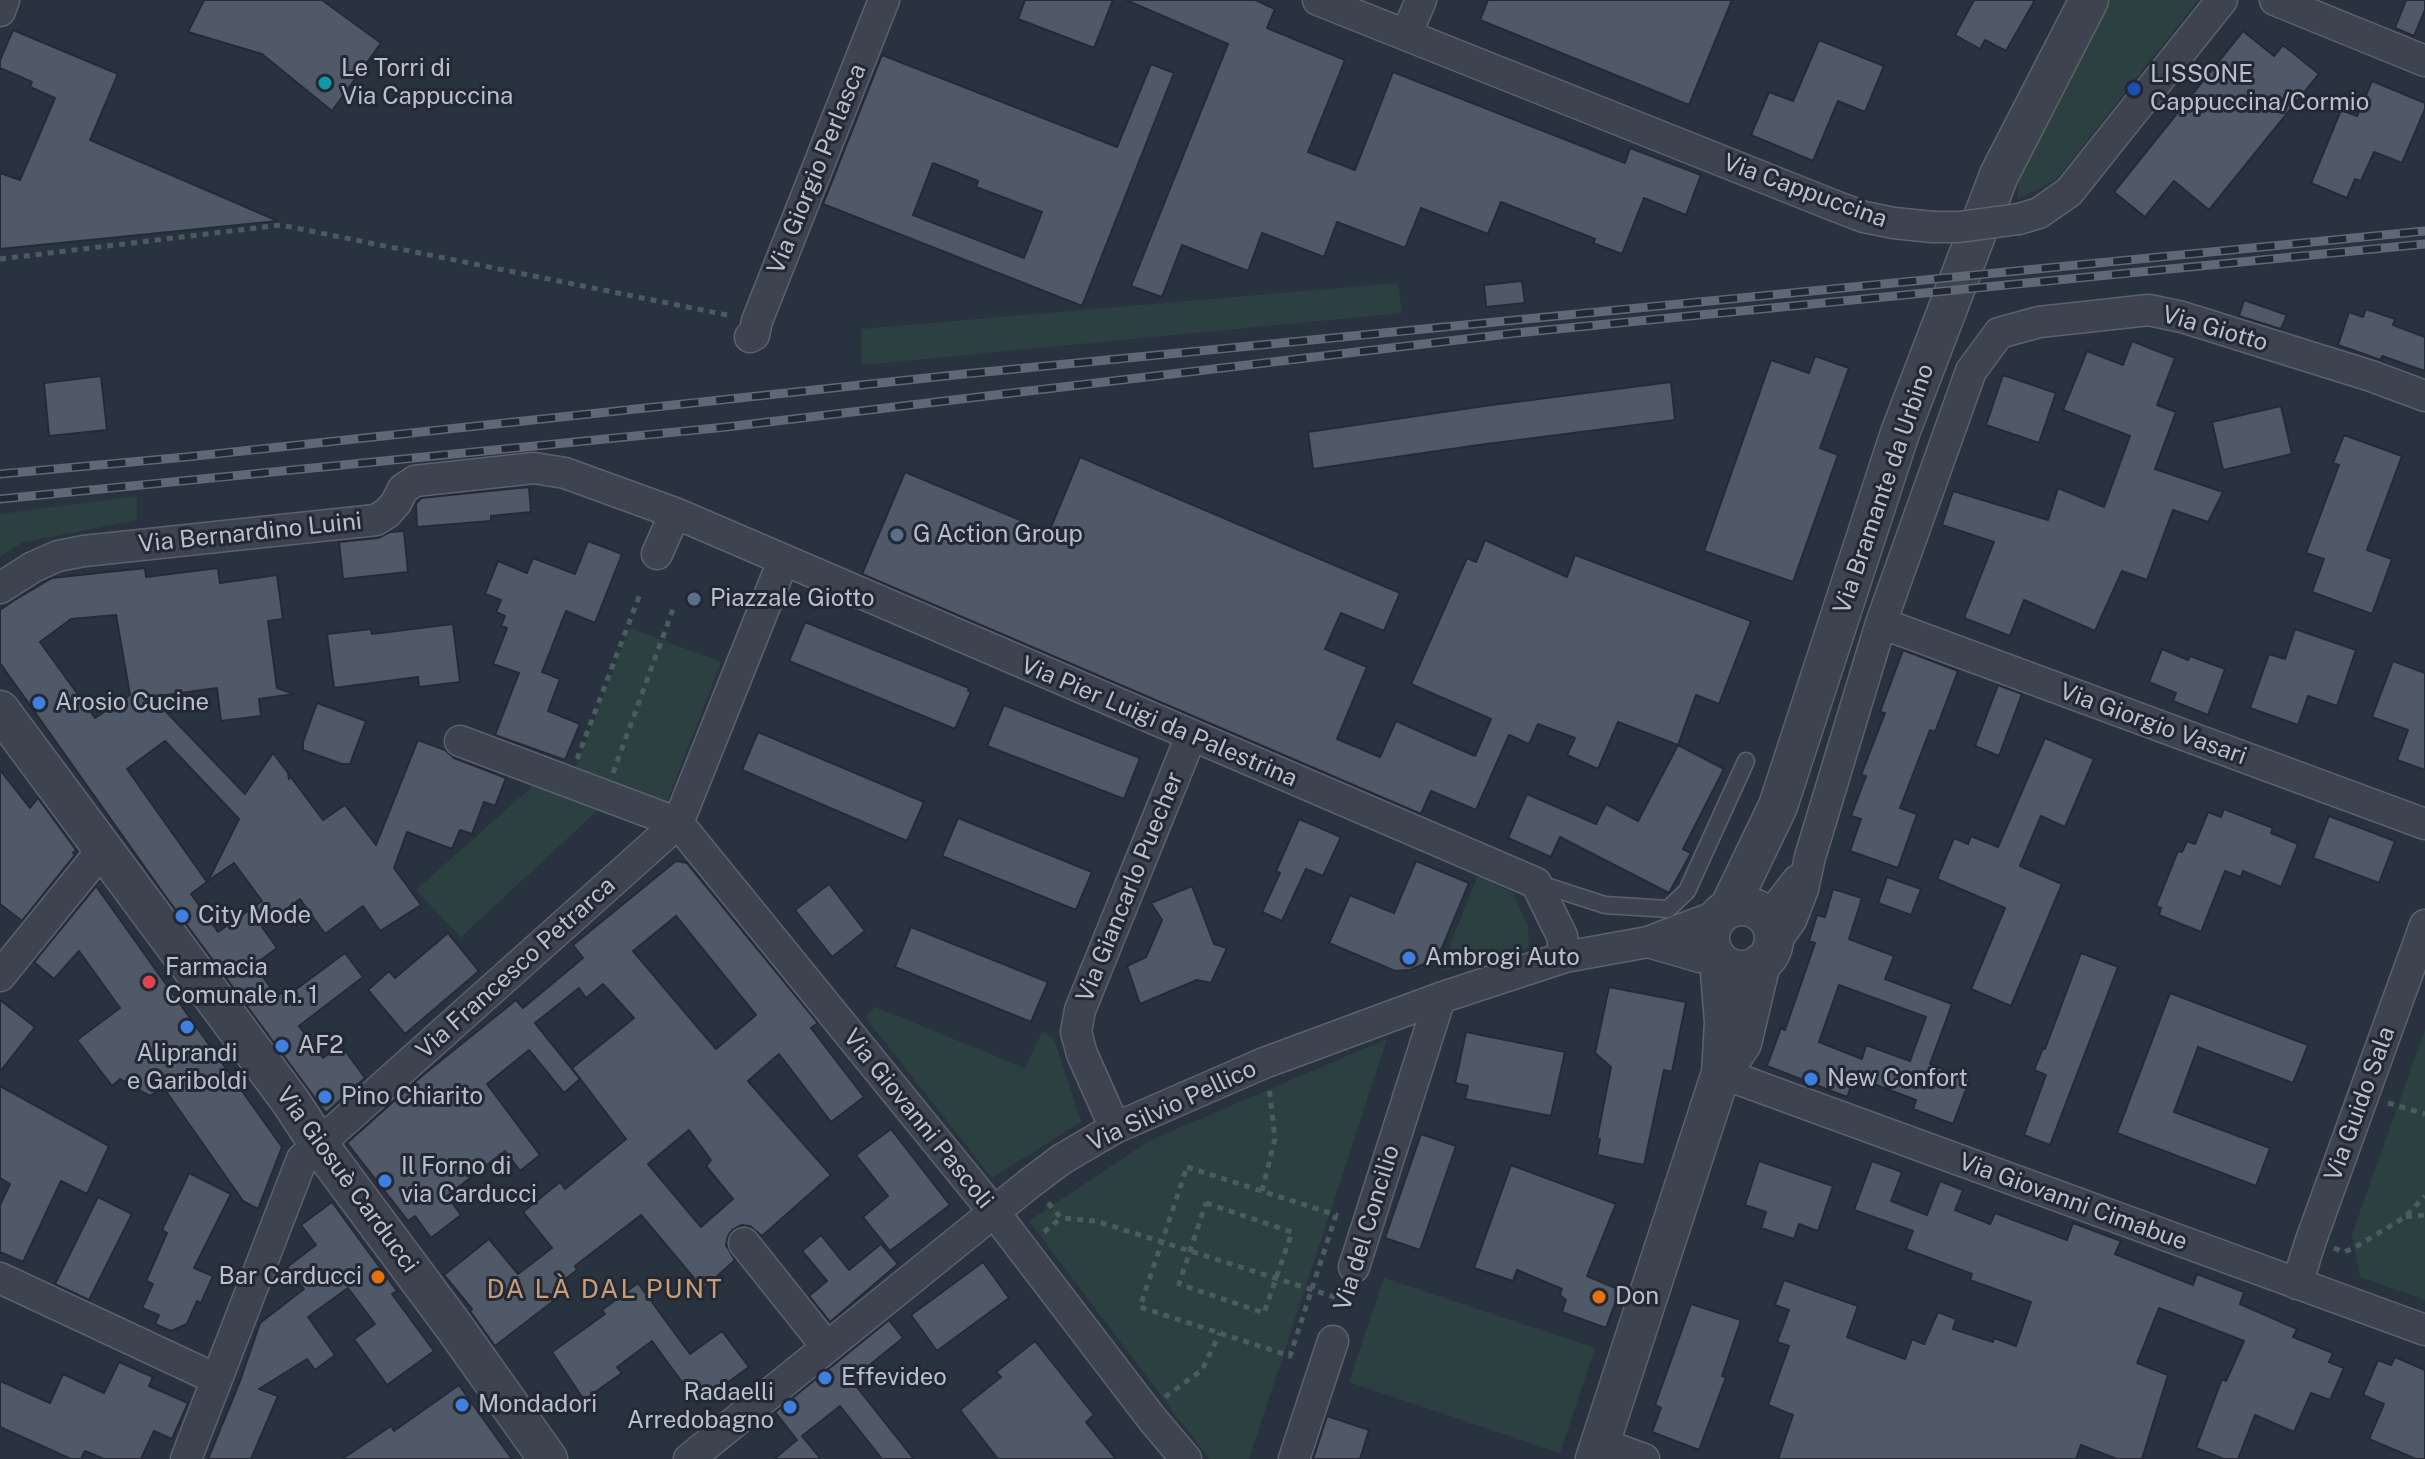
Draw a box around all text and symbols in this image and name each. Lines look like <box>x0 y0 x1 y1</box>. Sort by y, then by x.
place label: Le Torri di Via Cappuccina <box>341 55 513 111</box>
street label: Via Giorgio Perlasca <box>762 60 872 278</box>
place label: LISSONE Cappuccina/Cormio <box>2150 61 2369 117</box>
marker: Le Torri di Via Cappuccina <box>316 74 334 92</box>
marker: LISSONE Cappuccina/Cormio <box>2125 80 2143 98</box>
street label: Via Cappuccina <box>1719 148 1891 234</box>
street label: Via Giotto <box>2159 300 2271 358</box>
street label: Via Bramante da Urbino <box>1828 360 1940 618</box>
street label: Via Bernardino Luini <box>137 507 363 559</box>
place label: G Action Group <box>913 521 1083 549</box>
marker: G Action Group <box>888 526 906 544</box>
place label: Piazzale Giotto <box>710 585 875 613</box>
marker: Piazzale Giotto <box>685 590 703 608</box>
street label: Via Pier Luigi da Palestrina <box>1016 651 1302 793</box>
street label: Via Giorgio Vasari <box>2056 677 2250 771</box>
place label: Arosio Cucine <box>55 689 209 717</box>
marker: Arosio Cucine <box>30 694 48 712</box>
street label: Via Giancarlo Puecher <box>1071 768 1189 1006</box>
street label: Via Francesco Petrarca <box>411 871 621 1065</box>
place label: City Mode <box>198 902 311 930</box>
marker: City Mode <box>173 907 191 925</box>
place label: Ambrogi Auto <box>1425 944 1580 972</box>
marker: Ambrogi Auto <box>1400 949 1418 967</box>
place label: Farmacia Comunale n. 1 <box>165 954 318 1010</box>
marker: Farmacia Comunale n. 1 <box>140 973 158 991</box>
marker: Aliprandi e Gariboldi <box>178 1018 196 1036</box>
street label: Via Giovanni Pascoli <box>837 1023 999 1215</box>
street label: Via Guido Sala <box>2319 1023 2401 1185</box>
place label: AF2 <box>298 1032 344 1060</box>
marker: AF2 <box>273 1037 291 1055</box>
place label: Aliprandi e Gariboldi <box>127 1040 247 1096</box>
street label: Via Silvio Pellico <box>1083 1054 1261 1158</box>
place label: New Confort <box>1827 1065 1968 1093</box>
marker: New Confort <box>1802 1070 1820 1088</box>
street label: Via Giosuè Carducci <box>270 1082 424 1278</box>
place label: Pino Chiarito <box>341 1083 483 1111</box>
marker: Pino Chiarito <box>316 1088 334 1106</box>
street label: Via del Concilio <box>1328 1142 1406 1314</box>
street label: Via Giovanni Cimabue <box>1955 1147 2191 1257</box>
place label: Il Forno di via Carducci <box>401 1153 537 1209</box>
marker: Il Forno di via Carducci <box>376 1172 394 1190</box>
place label: Bar Carducci <box>219 1263 362 1291</box>
marker: Bar Carducci <box>369 1268 387 1286</box>
district label: DA LÀ DAL PUNT <box>486 1274 724 1306</box>
place label: Don <box>1615 1283 1659 1311</box>
marker: Don <box>1590 1288 1608 1306</box>
place label: Effevideo <box>841 1364 947 1392</box>
marker: Effevideo <box>816 1369 834 1387</box>
place label: Radaelli Arredobagno <box>627 1379 774 1435</box>
place label: Mondadori <box>478 1391 597 1419</box>
marker: Mondadori <box>453 1396 471 1414</box>
marker: Radaelli Arredobagno <box>781 1398 799 1416</box>

